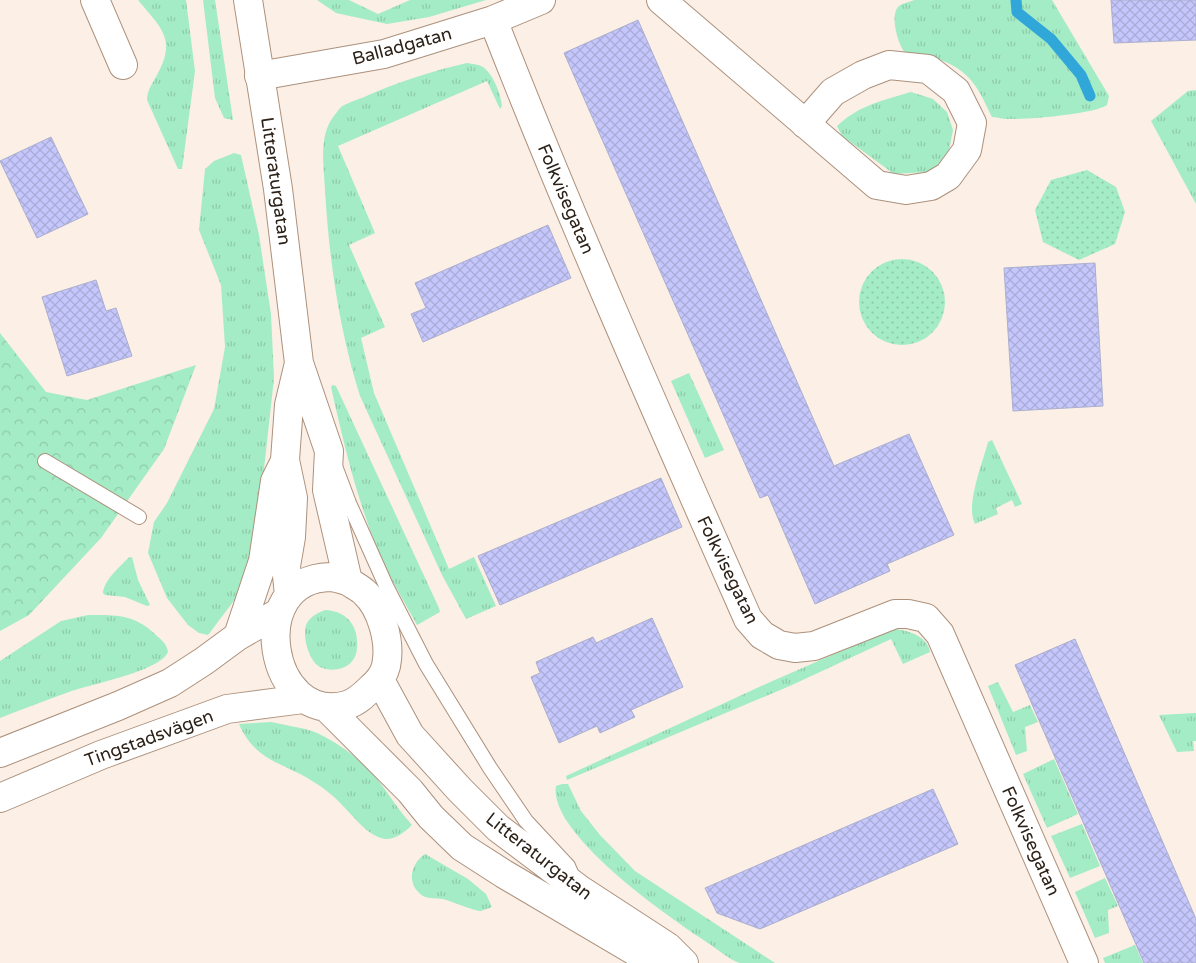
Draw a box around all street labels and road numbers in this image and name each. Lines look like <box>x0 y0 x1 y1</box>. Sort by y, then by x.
street label: Balladgatan <box>350 22 454 70</box>
street label: Litteraturgatan <box>256 116 296 246</box>
street label: Folkvisegatan <box>533 141 599 257</box>
street label: Folkvisegatan <box>692 512 764 628</box>
street label: Tingstadsvägen <box>82 705 216 771</box>
street label: Folkvisegatan <box>997 783 1065 899</box>
street label: Litteraturgatan <box>481 808 597 904</box>

